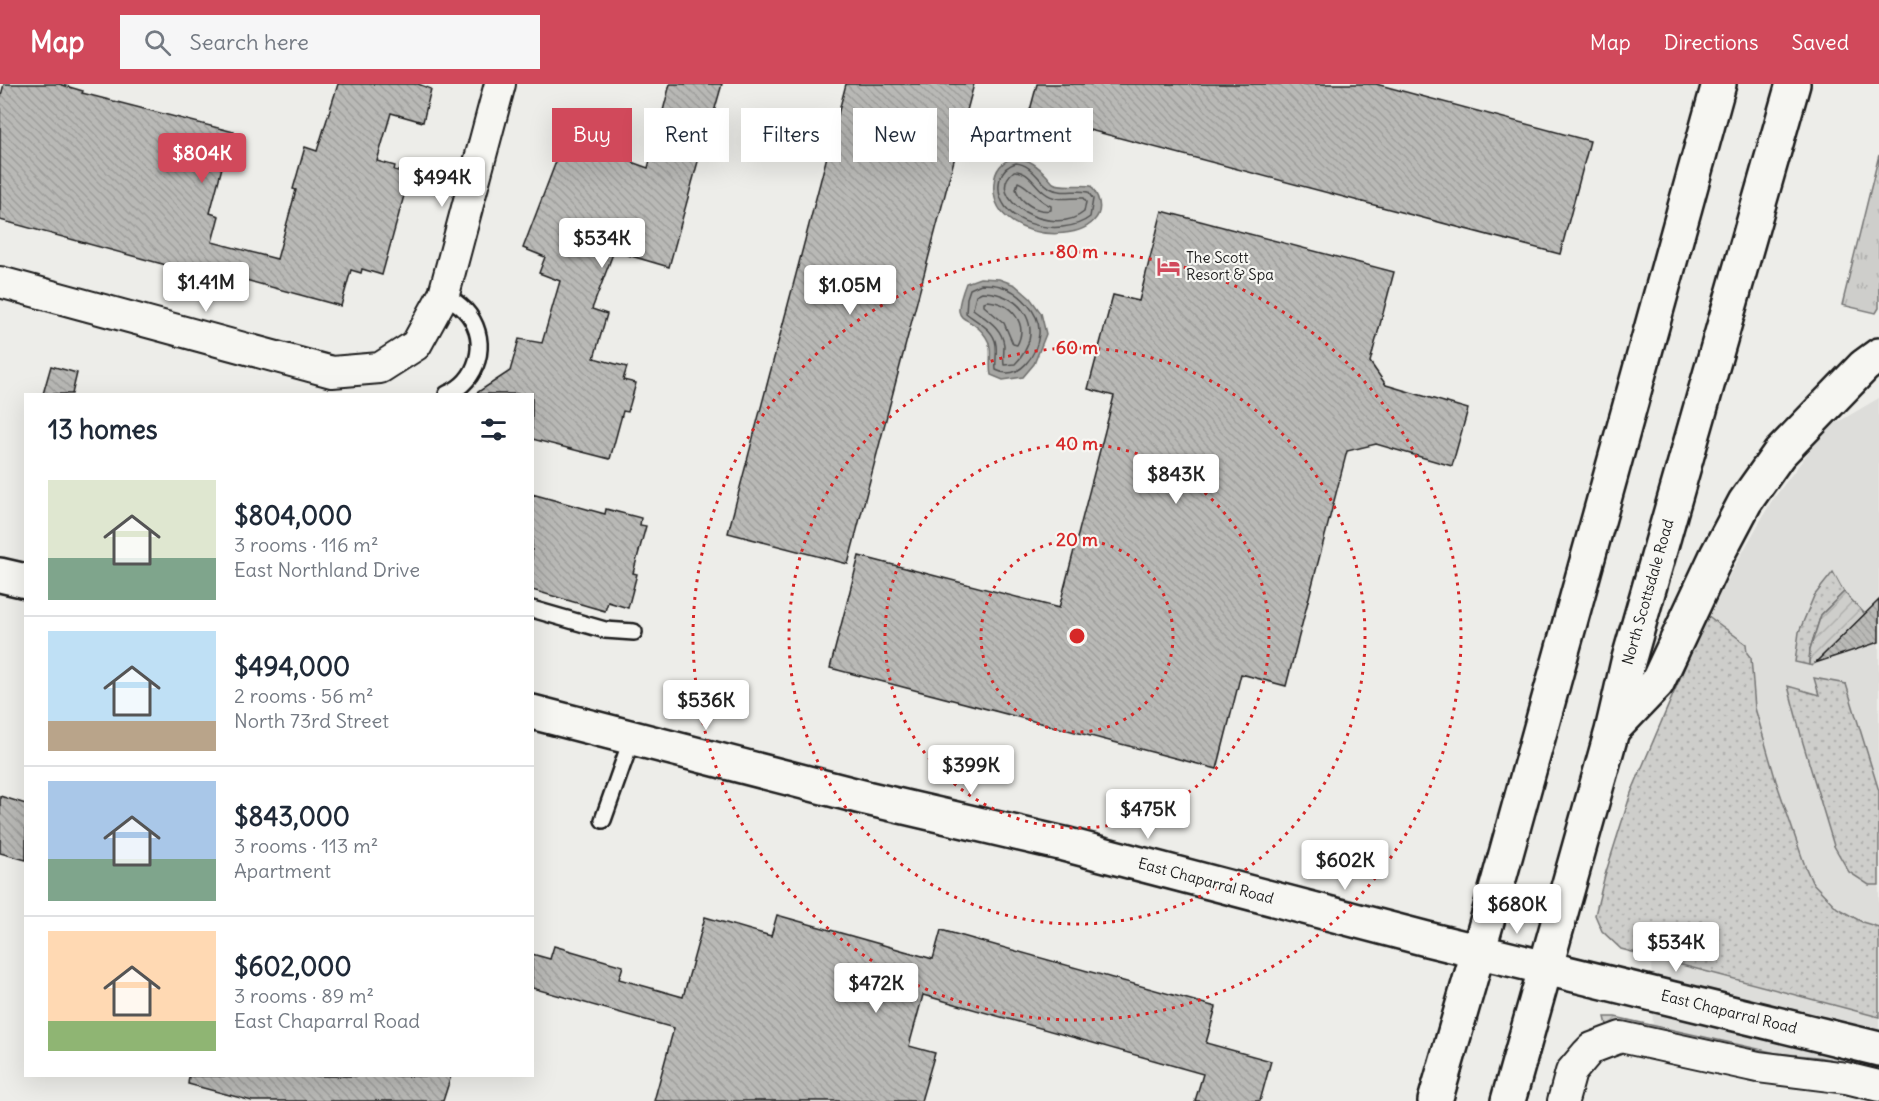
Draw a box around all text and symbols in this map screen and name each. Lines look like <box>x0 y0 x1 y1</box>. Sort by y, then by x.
search box <box>120 15 540 69</box>
text: Map <box>30 24 84 60</box>
icon: search <box>141 26 174 59</box>
text: Search here <box>189 28 309 56</box>
text: Map <box>1590 29 1631 56</box>
text: Directions <box>1664 29 1758 56</box>
text: Saved <box>1791 29 1849 56</box>
chip: Buy <box>552 108 632 162</box>
chip: Rent <box>644 108 729 162</box>
chip: Filters <box>741 108 841 162</box>
chip: New <box>853 108 937 162</box>
chip: Apartment <box>949 108 1093 162</box>
pin: $804K <box>160 133 244 184</box>
text: $804K <box>172 140 232 165</box>
pin: $494K <box>400 157 484 208</box>
text: $494K <box>413 164 471 189</box>
pin: $534K <box>560 218 644 269</box>
text: $534K <box>573 225 631 250</box>
text: 80 m <box>1056 240 1098 263</box>
place label: The Scott Resort & Spa <box>1186 248 1274 284</box>
hotel icon: The Scott Resort & Spa <box>1155 254 1181 280</box>
pin: $1.41M <box>157 262 255 313</box>
pin: $1.05M <box>801 265 899 316</box>
text: $1.41M <box>177 269 235 294</box>
text: $1.05M <box>818 272 882 297</box>
text: 60 m <box>1056 336 1098 359</box>
text: 13 homes <box>48 413 158 446</box>
icon: filters <box>477 413 510 446</box>
text: 40 m <box>1056 432 1098 455</box>
pin: $843K <box>1134 454 1218 505</box>
text: $843K <box>1147 461 1205 486</box>
text: $804,000 <box>234 499 352 532</box>
icon: home <box>96 504 168 576</box>
street label: North Scottsdale Road <box>1618 517 1677 667</box>
text: 20 m <box>1056 528 1098 551</box>
text: 3 rooms · 116 m² <box>234 532 378 557</box>
text: East Northland Drive <box>234 557 420 582</box>
centre of rings <box>1067 626 1087 646</box>
text: $494,000 <box>234 650 350 683</box>
icon: home <box>96 655 168 727</box>
pin: $536K <box>664 680 748 731</box>
text: 2 rooms · 56 m² <box>234 683 374 708</box>
text: $536K <box>677 687 735 712</box>
text: North 73rd Street <box>234 708 389 733</box>
pin: $399K <box>929 745 1013 796</box>
text: $399K <box>942 752 1000 777</box>
pin: $475K <box>1106 789 1190 840</box>
text: $475K <box>1120 796 1176 821</box>
text: $843,000 <box>234 800 350 833</box>
icon: home <box>96 805 168 877</box>
text: 3 rooms · 113 m² <box>234 833 378 858</box>
pin: $602K <box>1303 840 1387 891</box>
text: $602K <box>1315 847 1375 872</box>
street label: East Chaparral Road <box>1136 853 1276 908</box>
text: Apartment <box>234 858 331 883</box>
pin: $680K <box>1475 884 1559 935</box>
text: $680K <box>1487 891 1547 916</box>
pin: $534K <box>1634 922 1718 973</box>
text: $534K <box>1647 929 1705 954</box>
text: $602,000 <box>234 950 352 983</box>
icon: home <box>96 955 168 1027</box>
pin: $472K <box>834 963 918 1014</box>
text: $472K <box>848 970 904 995</box>
text: 3 rooms · 89 m² <box>234 983 374 1008</box>
street label: East Chaparral Road <box>1659 985 1799 1038</box>
text: East Chaparral Road <box>234 1008 420 1033</box>

